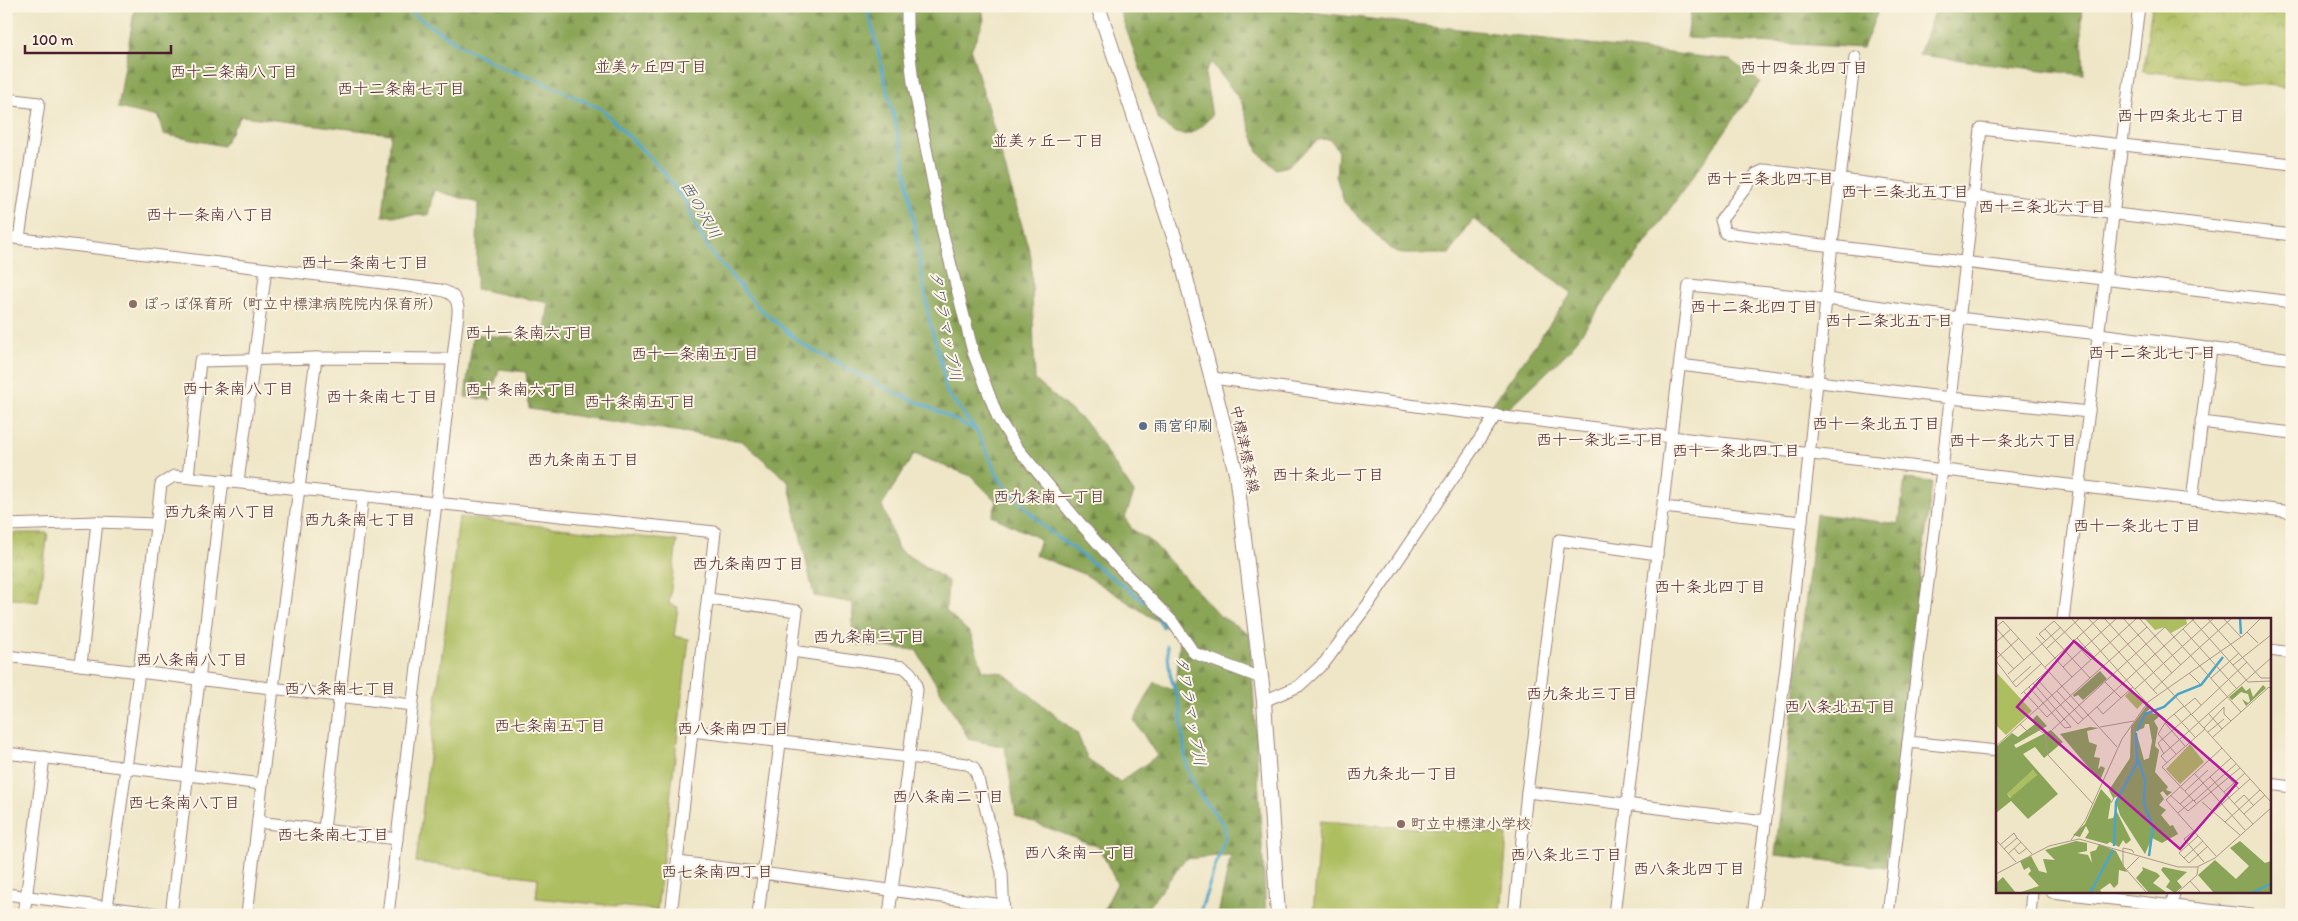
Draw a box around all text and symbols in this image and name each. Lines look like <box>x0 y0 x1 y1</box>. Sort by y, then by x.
scale bar <box>25 22 171 54</box>
text: 100 m <box>32 31 74 49</box>
district label: 並美ヶ丘四丁目 <box>595 57 707 76</box>
district label: 西十四条北四丁目 <box>1740 58 1868 77</box>
district label: 西十二条南八丁目 <box>170 62 298 81</box>
district label: 西十二条南七丁目 <box>337 79 465 98</box>
district label: 西十四条北七丁目 <box>2117 106 2245 125</box>
district label: 並美ヶ丘一丁目 <box>992 131 1104 150</box>
district label: 西十三条北四丁目 <box>1706 169 1834 188</box>
water label: 西の沢川 <box>677 178 725 242</box>
district label: 西十三条北五丁目 <box>1841 182 1969 201</box>
district label: 西十三条北六丁目 <box>1978 197 2106 216</box>
district label: 西十一条南八丁目 <box>146 205 274 224</box>
district label: 西十一条南七丁目 <box>301 253 429 272</box>
water label: タワラマップ川 <box>926 269 966 383</box>
place label: ぽっぽ保育所（町立中標津病院院内保育所） <box>143 295 443 313</box>
district label: 西十二条北四丁目 <box>1690 297 1818 316</box>
marker: ぽっぽ保育所（町立中標津病院院内保育所） <box>127 298 139 310</box>
district label: 西十二条北五丁目 <box>1825 311 1953 330</box>
district label: 西十一条南六丁目 <box>465 323 593 342</box>
district label: 西十二条北七丁目 <box>2088 343 2216 362</box>
district label: 西十一条南五丁目 <box>631 344 759 363</box>
district label: 西十条南八丁目 <box>182 379 294 398</box>
district label: 西十条南六丁目 <box>465 380 577 399</box>
district label: 西十条南七丁目 <box>326 387 438 406</box>
district label: 西十条南五丁目 <box>584 392 696 411</box>
street label: 中標津標茶線 <box>1227 403 1263 495</box>
district label: 西十一条北五丁目 <box>1812 414 1940 433</box>
place label: 雨宮印刷 <box>1153 417 1213 435</box>
marker: 雨宮印刷 <box>1137 420 1149 432</box>
district label: 西十一条北三丁目 <box>1536 430 1664 449</box>
district label: 西十一条北六丁目 <box>1949 431 2077 450</box>
district label: 西十一条北四丁目 <box>1672 441 1800 460</box>
district label: 西九条南五丁目 <box>527 450 639 469</box>
district label: 西十条北一丁目 <box>1272 465 1384 484</box>
district label: 西九条南一丁目 <box>993 487 1105 506</box>
district label: 西九条南八丁目 <box>164 502 276 521</box>
district label: 西九条南七丁目 <box>304 510 416 529</box>
district label: 西十一条北七丁目 <box>2073 516 2201 535</box>
district label: 西九条南四丁目 <box>692 554 804 573</box>
district label: 西十条北四丁目 <box>1654 577 1766 596</box>
inset map <box>1996 618 2270 894</box>
district label: 西九条南三丁目 <box>813 627 925 646</box>
district label: 西八条南八丁目 <box>136 650 248 669</box>
water label: タワラマップ川 <box>1172 654 1210 768</box>
district label: 西八条南七丁目 <box>284 679 396 698</box>
district label: 西九条北三丁目 <box>1526 684 1638 703</box>
district label: 西八条北五丁目 <box>1784 697 1896 716</box>
district label: 西七条南五丁目 <box>494 716 606 735</box>
district label: 西八条南四丁目 <box>677 719 789 738</box>
district label: 西九条北一丁目 <box>1346 764 1458 783</box>
district label: 西八条南二丁目 <box>892 787 1004 806</box>
district label: 西七条南八丁目 <box>128 793 240 812</box>
place label: 町立中標津小学校 <box>1411 815 1531 833</box>
marker: 町立中標津小学校 <box>1395 818 1407 830</box>
district label: 西七条南七丁目 <box>277 825 389 844</box>
district label: 西八条南一丁目 <box>1024 843 1136 862</box>
district label: 西八条北三丁目 <box>1510 845 1622 864</box>
district label: 西八条北四丁目 <box>1633 859 1745 878</box>
district label: 西七条南四丁目 <box>661 862 773 881</box>

